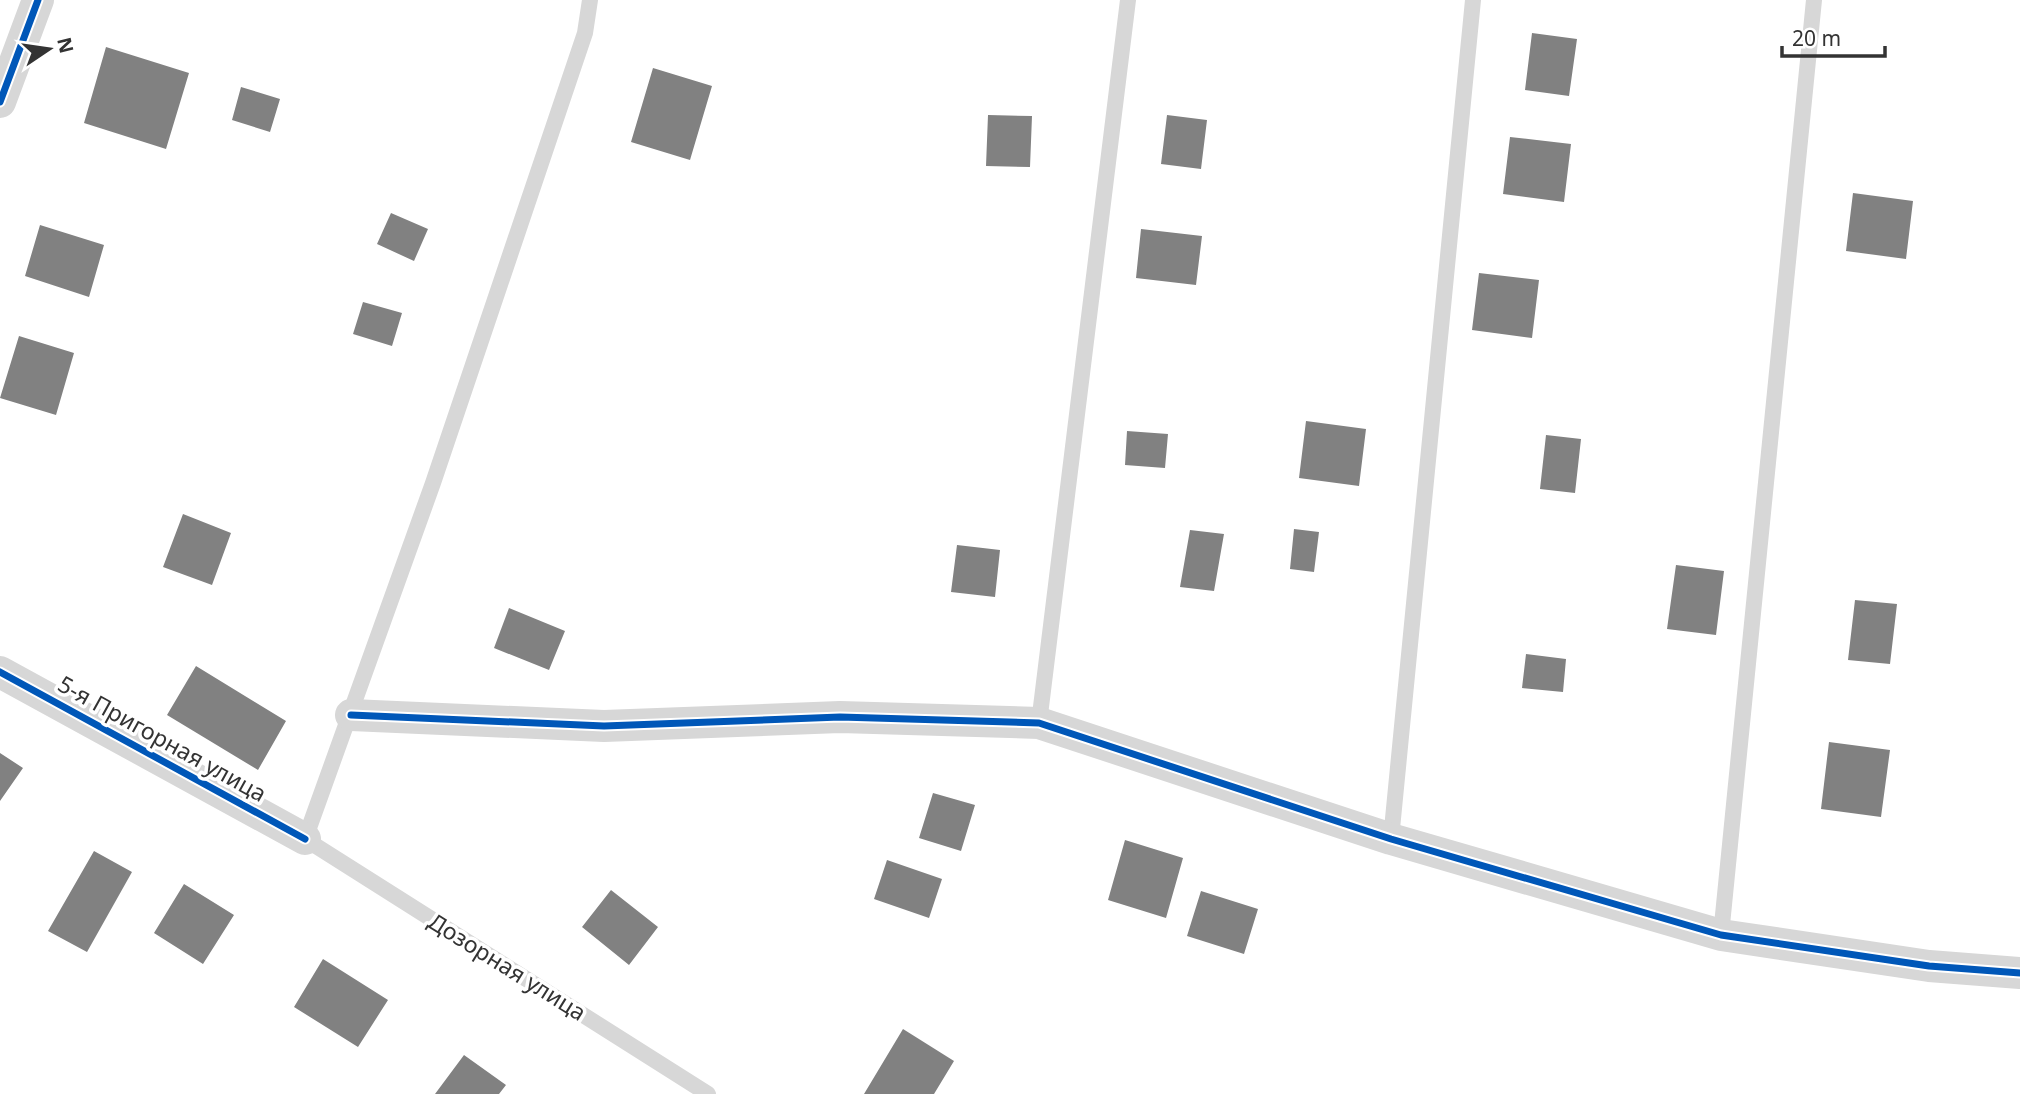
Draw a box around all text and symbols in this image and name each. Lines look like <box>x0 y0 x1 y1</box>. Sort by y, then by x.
north arrow <box>14 14 84 84</box>
scale bar <box>1782 14 1885 58</box>
text: 20 m <box>1792 24 1841 52</box>
text: N <box>51 35 80 56</box>
street label: 5-я Пригорная улица <box>52 667 272 809</box>
street label: Дозорная улица <box>422 905 593 1028</box>

